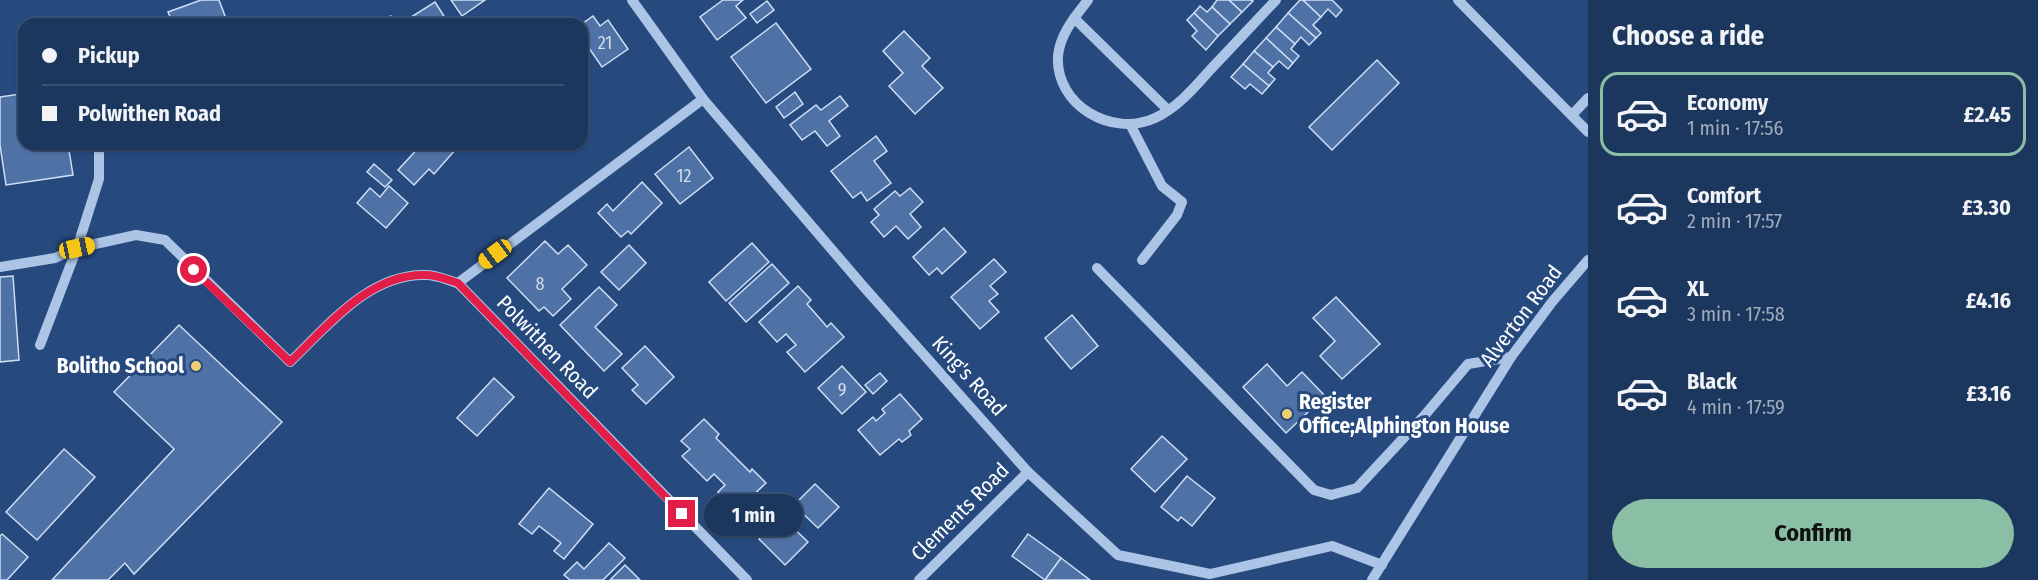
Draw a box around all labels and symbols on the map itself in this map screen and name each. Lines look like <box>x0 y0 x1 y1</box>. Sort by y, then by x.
house number: 21 <box>598 32 612 54</box>
house number: 12 <box>677 165 692 187</box>
car <box>58 235 96 261</box>
car <box>475 236 515 272</box>
route start <box>180 256 207 283</box>
street label: Alverton Road <box>1474 260 1568 372</box>
house number: 8 <box>536 273 545 295</box>
street label: Polwithen Road <box>491 290 603 404</box>
street label: King's Road <box>926 331 1012 421</box>
place label: Bolitho School <box>57 353 184 379</box>
marker: Bolitho School <box>189 359 203 373</box>
house number: 9 <box>838 379 846 401</box>
place label: Register Office;Alphington House <box>1299 389 1510 439</box>
marker: Register Office;Alphington House <box>1280 407 1294 421</box>
street label: Clements Road <box>905 457 1015 567</box>
callout: 1 min <box>703 493 802 535</box>
route end <box>668 500 695 527</box>

